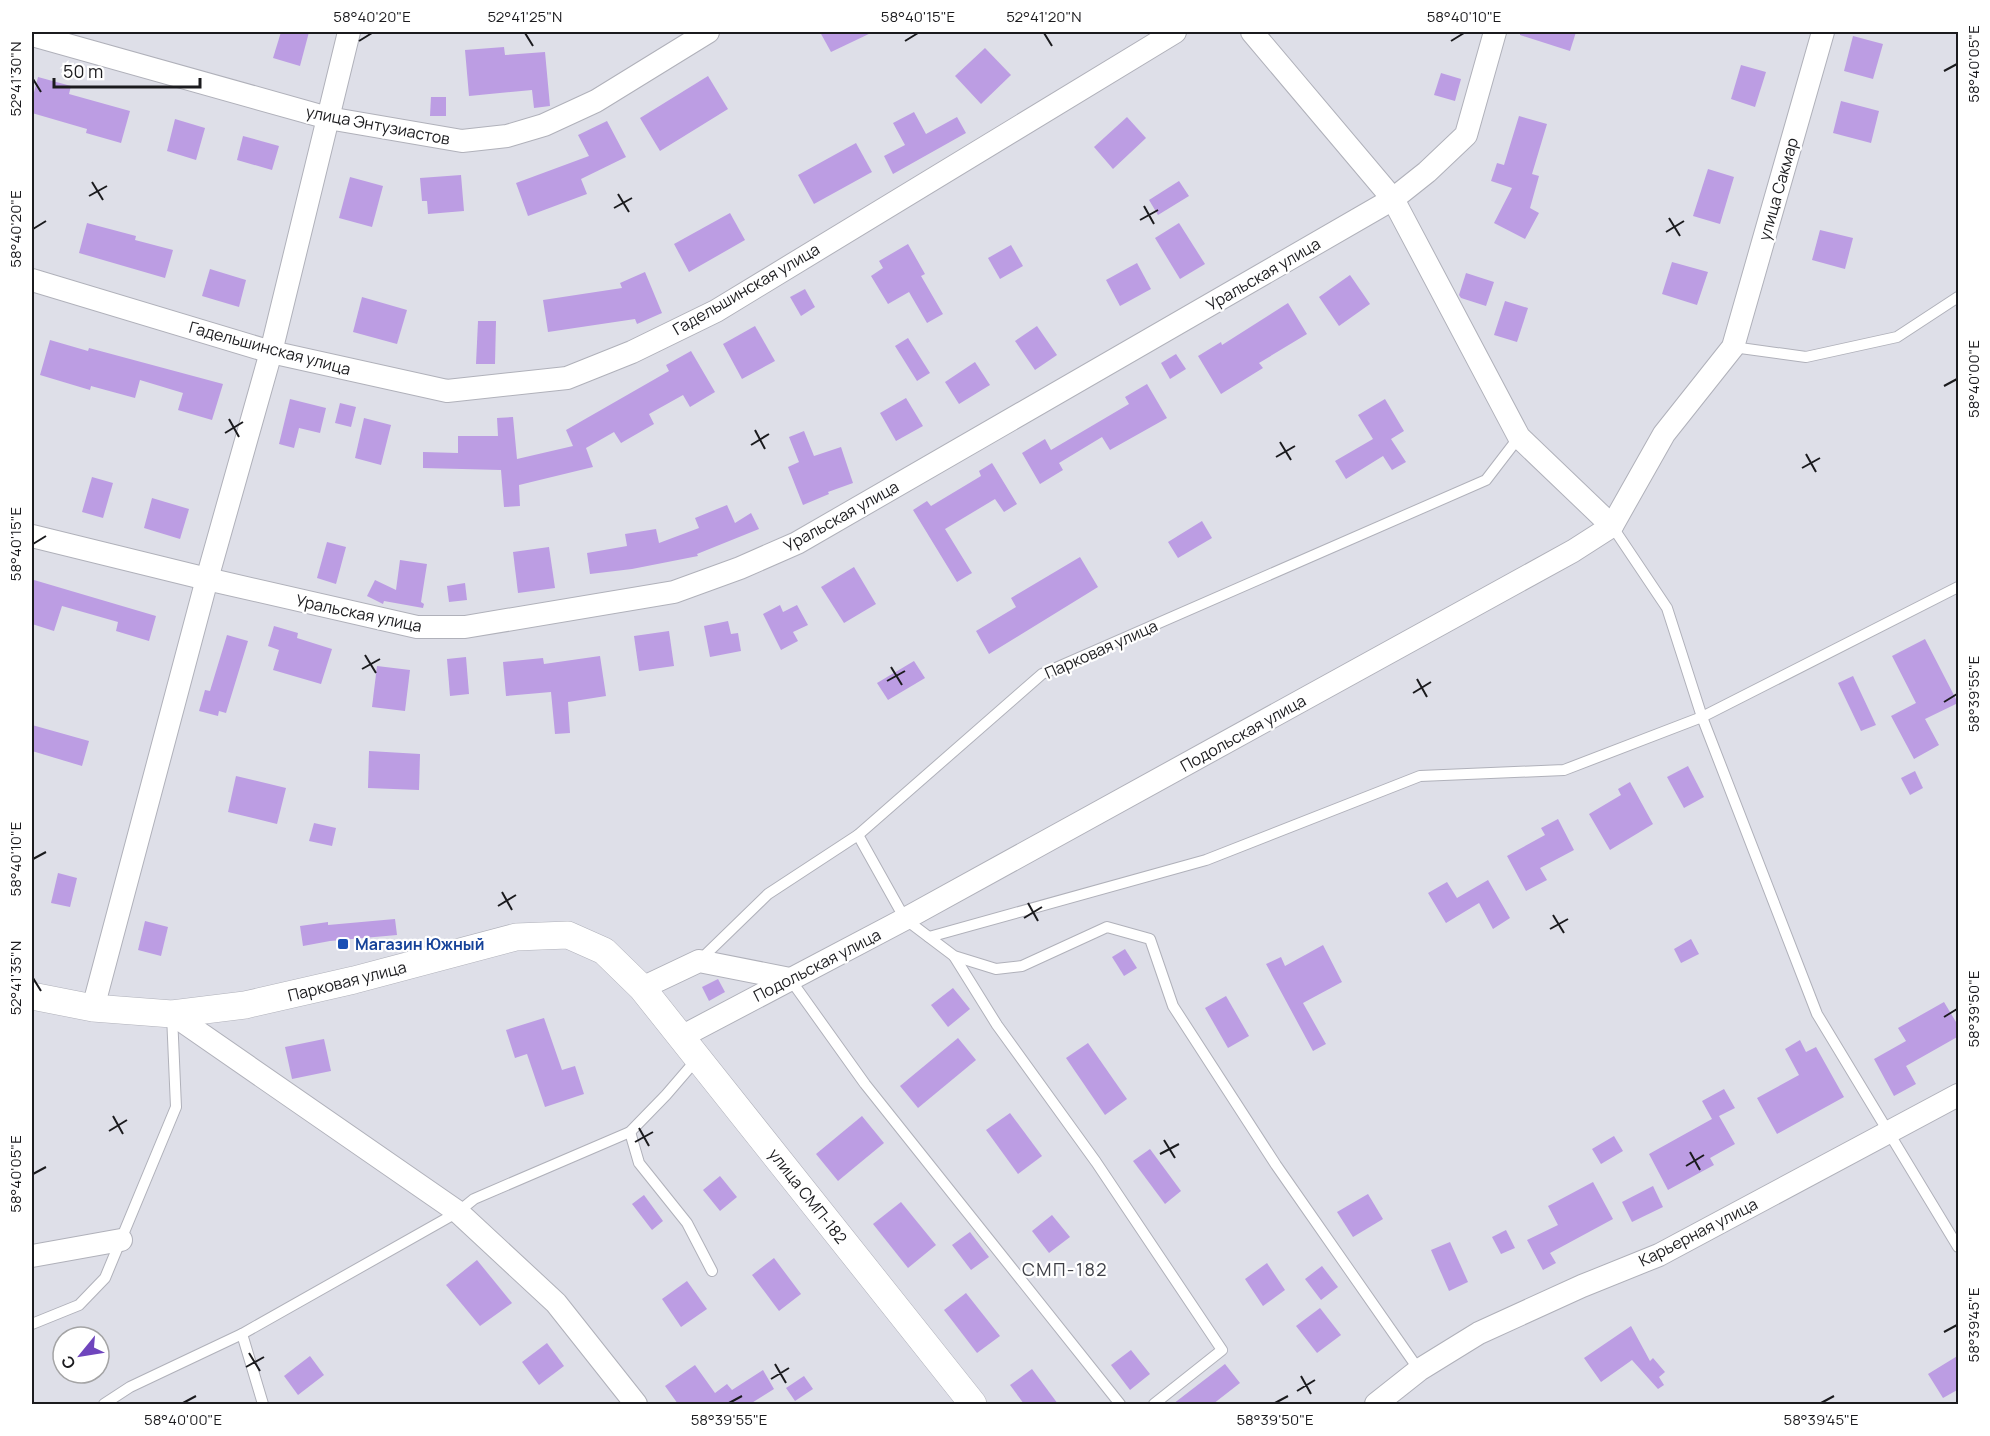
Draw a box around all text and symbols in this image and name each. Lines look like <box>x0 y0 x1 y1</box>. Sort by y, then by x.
text: 58°40'20"E <box>333 6 411 27</box>
text: 52°41'25"N <box>488 6 562 27</box>
text: 58°40'15"E <box>881 6 955 27</box>
text: 52°41'20"N <box>1006 6 1082 27</box>
text: 58°40'10"E <box>1427 6 1501 27</box>
text: 58°40'05"E <box>1963 25 1984 103</box>
text: 52°41'30"N <box>5 41 26 117</box>
scale bar <box>54 51 200 89</box>
text: 50 m <box>63 59 103 83</box>
street label: улица Энтузиастов <box>304 100 452 150</box>
street label: улица Сакмар <box>1753 135 1803 243</box>
text: 58°40'20"E <box>5 190 26 268</box>
street label: Уральская улица <box>1202 232 1324 316</box>
street label: Гадельшинская улица <box>668 238 824 340</box>
street label: Гадельшинская улица <box>187 316 353 380</box>
text: 58°40'00"E <box>1963 340 1984 418</box>
street label: Уральская улица <box>780 475 902 557</box>
text: 58°40'15"E <box>5 507 26 581</box>
street label: Уральская улица <box>294 589 424 637</box>
street label: Парковая улица <box>1041 614 1161 684</box>
text: 58°39'55"E <box>1963 656 1984 732</box>
street label: Подольская улица <box>1176 689 1310 777</box>
text: 58°40'10"E <box>5 822 26 896</box>
street label: Подольская улица <box>750 923 884 1007</box>
place label: Магазин Южный <box>355 933 484 955</box>
marker: Магазин Южный <box>336 937 350 951</box>
text: 52°41'35"N <box>5 941 26 1015</box>
street label: Парковая улица <box>285 956 409 1006</box>
text: 58°39'50"E <box>1963 970 1984 1048</box>
text: 58°40'05"E <box>5 1135 26 1213</box>
street label: улица СМП-182 <box>764 1144 852 1248</box>
street label: Карьерная улица <box>1635 1193 1761 1271</box>
district label: СМП-182 <box>1022 1257 1108 1281</box>
text: 58°39'45"E <box>1963 1287 1984 1363</box>
north arrow <box>51 1325 111 1385</box>
text: С <box>55 1352 80 1373</box>
text: 58°40'00"E <box>144 1409 222 1430</box>
text: 58°39'55"E <box>691 1409 767 1430</box>
text: 58°39'50"E <box>1236 1409 1314 1430</box>
text: 58°39'45"E <box>1783 1409 1859 1430</box>

